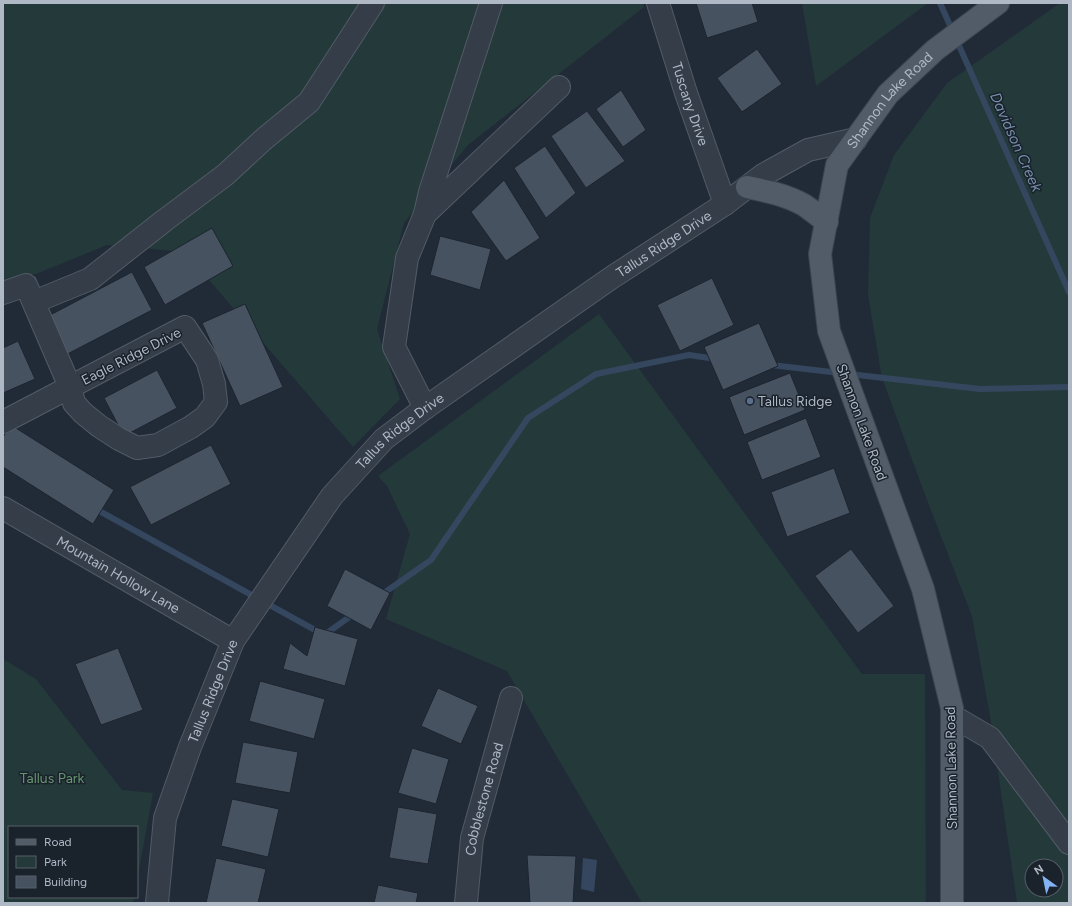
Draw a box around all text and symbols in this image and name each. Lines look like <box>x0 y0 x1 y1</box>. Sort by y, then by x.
street label: Shannon Lake Road <box>843 49 936 152</box>
street label: Tuscany Drive <box>668 60 712 148</box>
water label: Davidson Creek <box>986 90 1046 195</box>
street label: Tallus Ridge Drive <box>613 207 715 281</box>
street label: Eagle Ridge Drive <box>78 324 184 389</box>
street label: Shannon Lake Road <box>833 361 891 483</box>
street label: Tallus Ridge Drive <box>353 389 448 473</box>
place label: Tallus Ridge <box>758 393 832 410</box>
marker: Tallus Ridge <box>745 396 755 406</box>
street label: Mountain Hollow Lane <box>53 533 183 617</box>
street label: Tallus Ridge Drive <box>185 637 242 745</box>
street label: Shannon Lake Road <box>942 706 961 830</box>
street label: Cobblestone Road <box>462 740 507 856</box>
park label: Tallus Park <box>20 770 84 787</box>
legend <box>8 826 138 898</box>
text: Road <box>44 835 72 849</box>
text: Park <box>44 855 67 869</box>
north arrow <box>1024 858 1064 898</box>
text: N <box>1032 862 1046 878</box>
text: Building <box>44 875 87 889</box>

